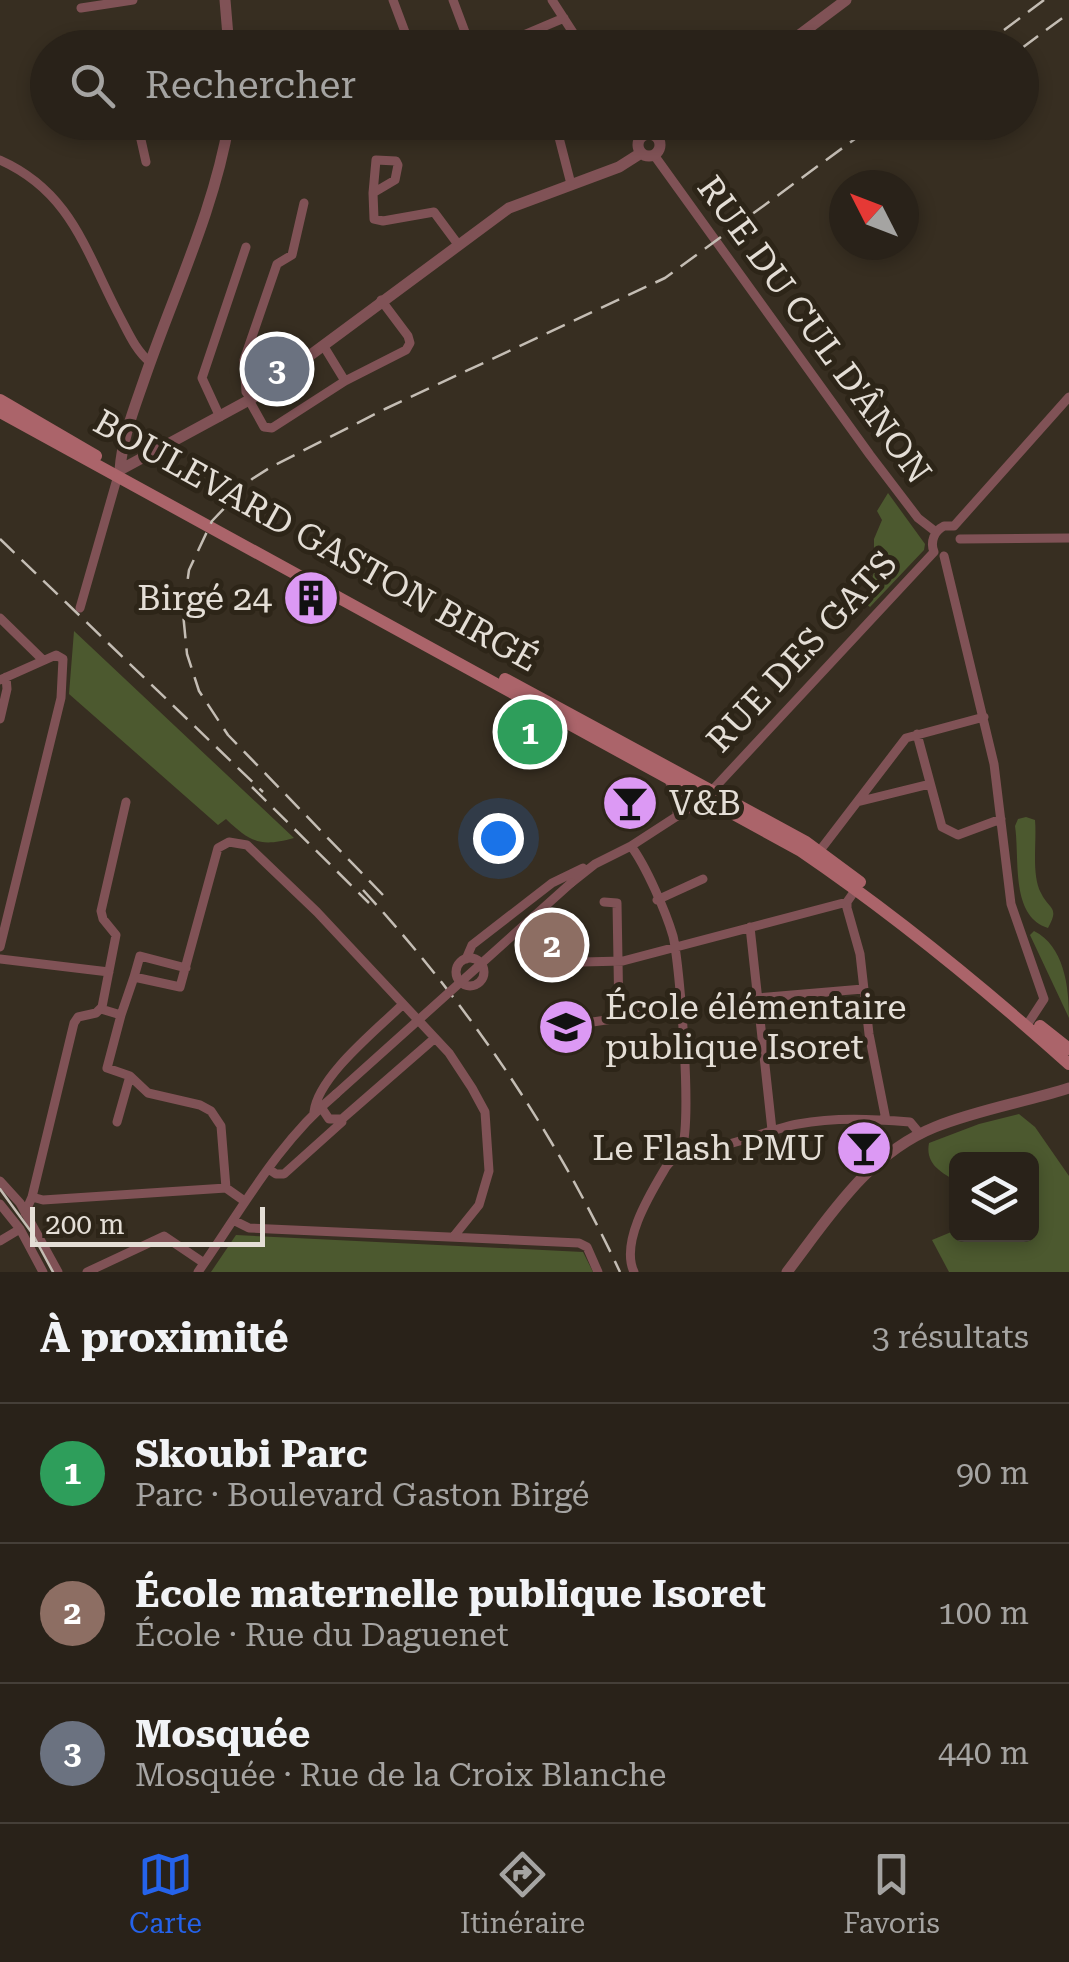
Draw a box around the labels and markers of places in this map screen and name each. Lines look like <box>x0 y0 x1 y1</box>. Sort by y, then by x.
pin: 3 <box>244 332 310 406</box>
building icon: Birgé 24 <box>281 568 341 628</box>
place label: Birgé 24 <box>137 578 272 619</box>
pin: 1 <box>498 694 562 770</box>
bar icon: V&B <box>600 773 660 833</box>
place label: V&B <box>669 783 741 824</box>
pin: 2 <box>520 908 584 982</box>
place label: École élémentaire publique Isoret <box>605 987 906 1068</box>
school or university icon: École élémentaire publique Isoret <box>536 997 596 1057</box>
bar icon: Le Flash PMU <box>834 1118 894 1178</box>
place label: Le Flash PMU <box>592 1128 825 1169</box>

